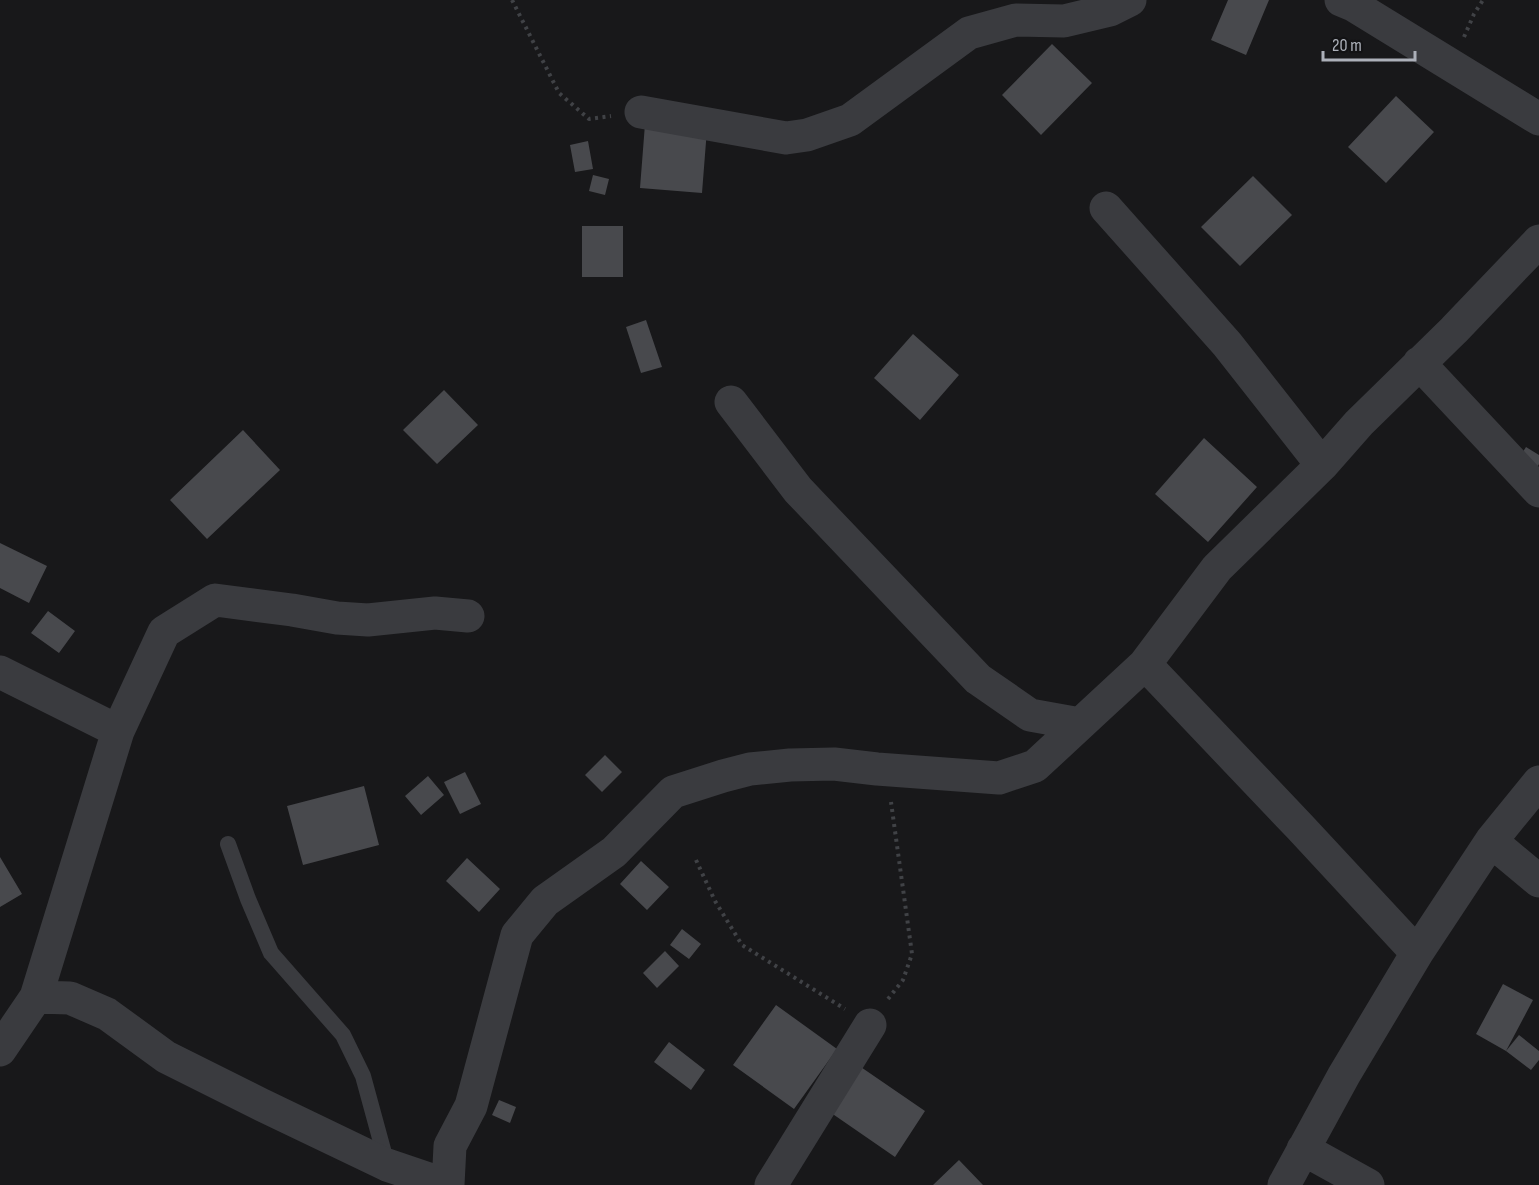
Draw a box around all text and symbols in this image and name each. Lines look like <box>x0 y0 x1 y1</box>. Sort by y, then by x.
scale bar <box>1323 24 1414 62</box>
text: 20 m <box>1332 35 1362 56</box>

